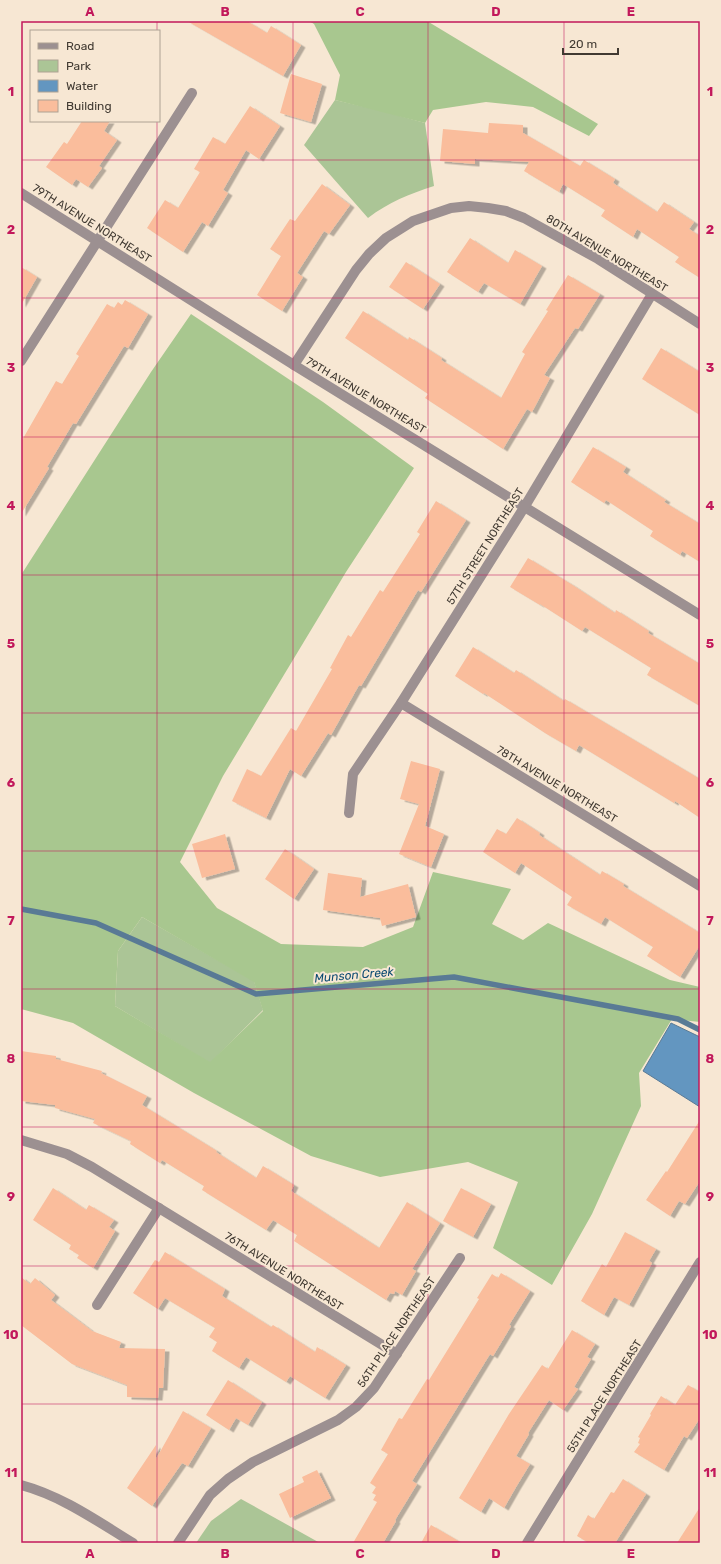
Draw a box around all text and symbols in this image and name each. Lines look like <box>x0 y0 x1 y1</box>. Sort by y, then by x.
text: A <box>85 4 95 19</box>
text: B <box>220 4 230 19</box>
text: C <box>355 4 365 19</box>
text: D <box>491 4 501 19</box>
text: E <box>627 4 635 19</box>
legend <box>30 30 160 122</box>
scale bar <box>563 30 618 56</box>
text: 20 m <box>569 37 597 51</box>
text: Road <box>66 39 94 53</box>
text: Park <box>66 59 92 73</box>
text: Water <box>66 79 98 93</box>
text: 1 <box>8 84 14 99</box>
text: 1 <box>707 84 713 99</box>
text: Building <box>66 99 112 113</box>
street label: 79TH AVENUE NORTHEAST <box>30 181 154 266</box>
street label: 80TH AVENUE NORTHEAST <box>544 212 670 295</box>
text: 2 <box>7 222 15 237</box>
text: 2 <box>706 222 714 237</box>
street label: 79TH AVENUE NORTHEAST <box>303 354 429 437</box>
text: 3 <box>7 360 16 375</box>
text: 3 <box>706 360 715 375</box>
street label: 57TH STREET NORTHEAST <box>444 485 527 607</box>
text: 4 <box>7 498 16 513</box>
text: 4 <box>706 498 715 513</box>
text: 5 <box>7 636 15 651</box>
text: 5 <box>706 636 714 651</box>
street label: 78TH AVENUE NORTHEAST <box>494 743 620 826</box>
text: 6 <box>7 775 16 790</box>
text: 6 <box>706 775 715 790</box>
text: 7 <box>7 913 15 928</box>
text: 7 <box>706 913 714 928</box>
water label: Munson Creek <box>314 964 395 985</box>
text: 8 <box>7 1051 16 1066</box>
text: 8 <box>706 1051 715 1066</box>
text: 9 <box>7 1189 15 1204</box>
text: 9 <box>706 1189 714 1204</box>
street label: 76TH AVENUE NORTHEAST <box>222 1230 346 1314</box>
street label: 56TH PLACE NORTHEAST <box>355 1274 439 1390</box>
text: 10 <box>3 1327 19 1342</box>
text: 10 <box>702 1327 718 1342</box>
street label: 55TH PLACE NORTHEAST <box>564 1337 645 1455</box>
text: 11 <box>5 1465 17 1480</box>
text: 11 <box>704 1465 716 1480</box>
text: A <box>85 1546 95 1561</box>
text: B <box>220 1546 230 1561</box>
text: C <box>355 1546 365 1561</box>
text: D <box>491 1546 501 1561</box>
text: E <box>627 1546 635 1561</box>

